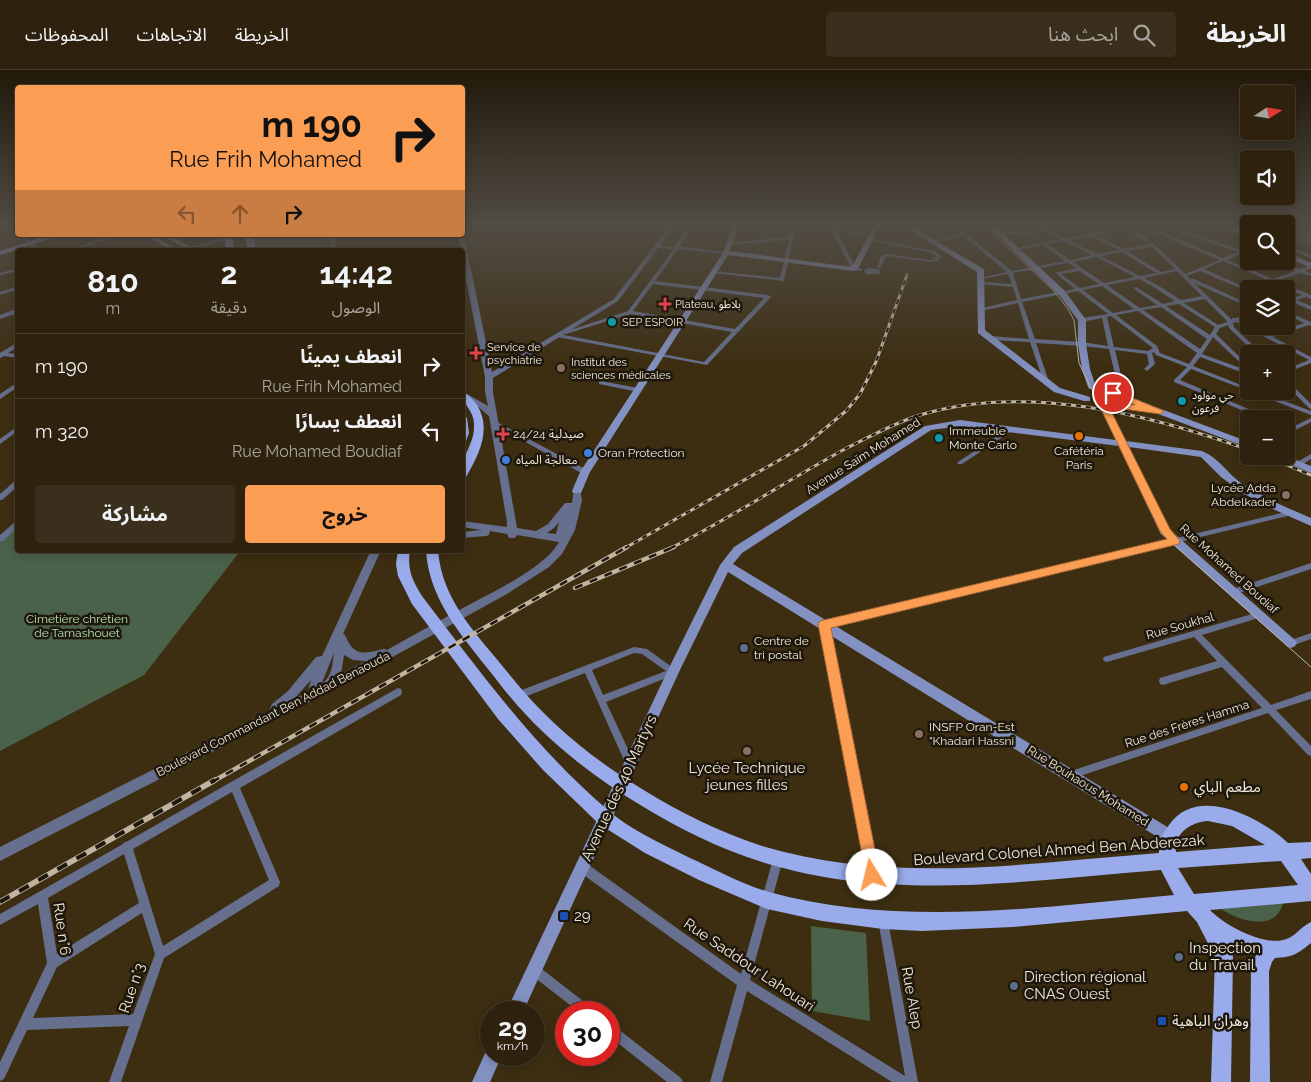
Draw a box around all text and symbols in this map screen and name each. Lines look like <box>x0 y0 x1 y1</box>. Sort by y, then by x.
search box <box>826 12 1176 57</box>
text: الخريطة <box>1206 19 1286 48</box>
icon: search <box>1130 21 1158 49</box>
text: ابحث هنا <box>1048 23 1118 45</box>
text: المحفوظات <box>25 24 109 45</box>
text: الاتجاهات <box>137 24 207 45</box>
text: الخريطة <box>235 24 289 45</box>
north arrow <box>1240 85 1295 140</box>
map controls <box>1240 85 1295 465</box>
text: 190 m <box>262 104 362 145</box>
icon: right <box>380 105 445 170</box>
text: Rue Frih Mohamed <box>169 146 362 172</box>
button: sound <box>1240 150 1295 205</box>
icon: left <box>173 200 201 228</box>
icon: ahead <box>226 200 254 228</box>
icon: right <box>279 200 307 228</box>
button: search <box>1240 215 1295 270</box>
text: 2 <box>221 256 237 291</box>
text: 14:42 <box>319 256 393 291</box>
text: 810 <box>87 264 139 299</box>
button: layers <box>1240 280 1295 335</box>
text: دقيقة <box>211 298 247 317</box>
text: الوصول <box>332 298 380 317</box>
marker: Plateau, بلاطو <box>659 298 671 310</box>
place label: Plateau, بلاطو <box>675 298 741 311</box>
text: m <box>106 299 120 318</box>
marker: SEP ESPOIR <box>606 316 618 328</box>
place label: SEP ESPOIR <box>622 316 683 329</box>
place label: Service de psychiatrie <box>487 341 542 367</box>
text: انعطف يمينًا <box>300 345 402 367</box>
button: + <box>1240 345 1295 400</box>
marker: Service de psychiatrie <box>469 346 483 360</box>
icon: right <box>417 352 445 380</box>
text: 190 m <box>35 355 88 377</box>
place label: Institut des sciences médicales <box>571 356 671 382</box>
marker: Institut des sciences médicales <box>555 362 567 374</box>
pin <box>1092 372 1134 414</box>
text: Rue Frih Mohamed <box>262 377 402 396</box>
icon: arrive <box>1099 379 1127 407</box>
place label: حي مولود فرعون <box>1192 389 1234 415</box>
marker: حي مولود فرعون <box>1176 395 1188 407</box>
text: انعطف يسارًا <box>295 410 402 432</box>
button: − <box>1240 410 1295 465</box>
street label: Avenue Saïm Mohamed <box>803 415 923 497</box>
icon: left <box>417 417 445 445</box>
text: 320 m <box>35 420 89 442</box>
place label: Immeuble Monte Carlo <box>949 424 1017 452</box>
place label: صيدلية 24/24 <box>513 427 584 441</box>
marker: صيدلية 24/24 <box>497 428 509 440</box>
marker: Cafétéria Paris <box>1073 430 1085 442</box>
marker: Immeuble Monte Carlo <box>933 432 945 444</box>
text: Rue Mohamed Boudiaf <box>232 442 402 461</box>
place label: Cafétéria Paris <box>1054 444 1104 472</box>
place label: Oran Protection <box>598 446 685 460</box>
marker: Oran Protection <box>582 447 594 459</box>
place label: معالجة المياه <box>516 453 577 467</box>
marker: معالجة المياه <box>500 454 512 466</box>
place label: Lycée Adda Abdelkader <box>1211 481 1277 509</box>
button: مشاركة <box>35 485 235 543</box>
button: خروج <box>245 485 445 543</box>
marker: Lycée Adda Abdelkader <box>1280 489 1292 501</box>
street label: Rue Mohamed Boudiaf <box>1177 521 1282 618</box>
street label: Rue Soukhal <box>1145 609 1216 642</box>
park label: Cimetière chrétien de Tamashouet <box>26 612 128 640</box>
place label: Centre de tri postal <box>754 634 809 662</box>
marker: Centre de tri postal <box>738 642 750 654</box>
street label: Boulevard Commandant Ben Addad Benaouda <box>154 649 392 779</box>
street label: Rue des Frères Hamma <box>1123 697 1251 751</box>
street label: Avenue des 40 Martyrs <box>577 712 661 864</box>
place label: INSFP Oran-Est "Khadari Hassni <box>929 720 1015 748</box>
marker: INSFP Oran-Est "Khadari Hassni <box>913 728 925 740</box>
street label: Rue Bouhaous Mohamed <box>1025 743 1151 829</box>
marker: Lycée Technique jeunes filles <box>741 745 753 757</box>
place label: Lycée Technique jeunes filles <box>689 759 806 794</box>
place label: مطعم الباي <box>1194 778 1261 798</box>
marker: مطعم الباي <box>1178 781 1190 793</box>
street label: Boulevard Colonel Ahmed Ben Abderezak <box>913 831 1205 869</box>
position arrow <box>845 848 897 900</box>
street label: Rue n°6 <box>49 902 75 956</box>
place label: 29 <box>574 907 591 925</box>
marker: 29 <box>558 910 570 922</box>
street label: Rue Saddour Lahouari <box>680 914 818 1016</box>
place label: Inspection du Travail <box>1189 939 1261 974</box>
marker: Inspection du Travail <box>1173 951 1185 963</box>
street label: Rue n°3 <box>115 961 149 1015</box>
street label: Rue Alep <box>898 965 926 1031</box>
place label: Direction régional CNAS Ouest <box>1024 968 1147 1003</box>
marker: Direction régional CNAS Ouest <box>1008 980 1020 992</box>
speed limit sign: 30 <box>555 1001 620 1066</box>
text: 29 <box>498 1012 527 1042</box>
place label: وهران الباهية <box>1172 1012 1249 1030</box>
marker: وهران الباهية <box>1156 1015 1168 1027</box>
text: km/h <box>497 1039 528 1053</box>

